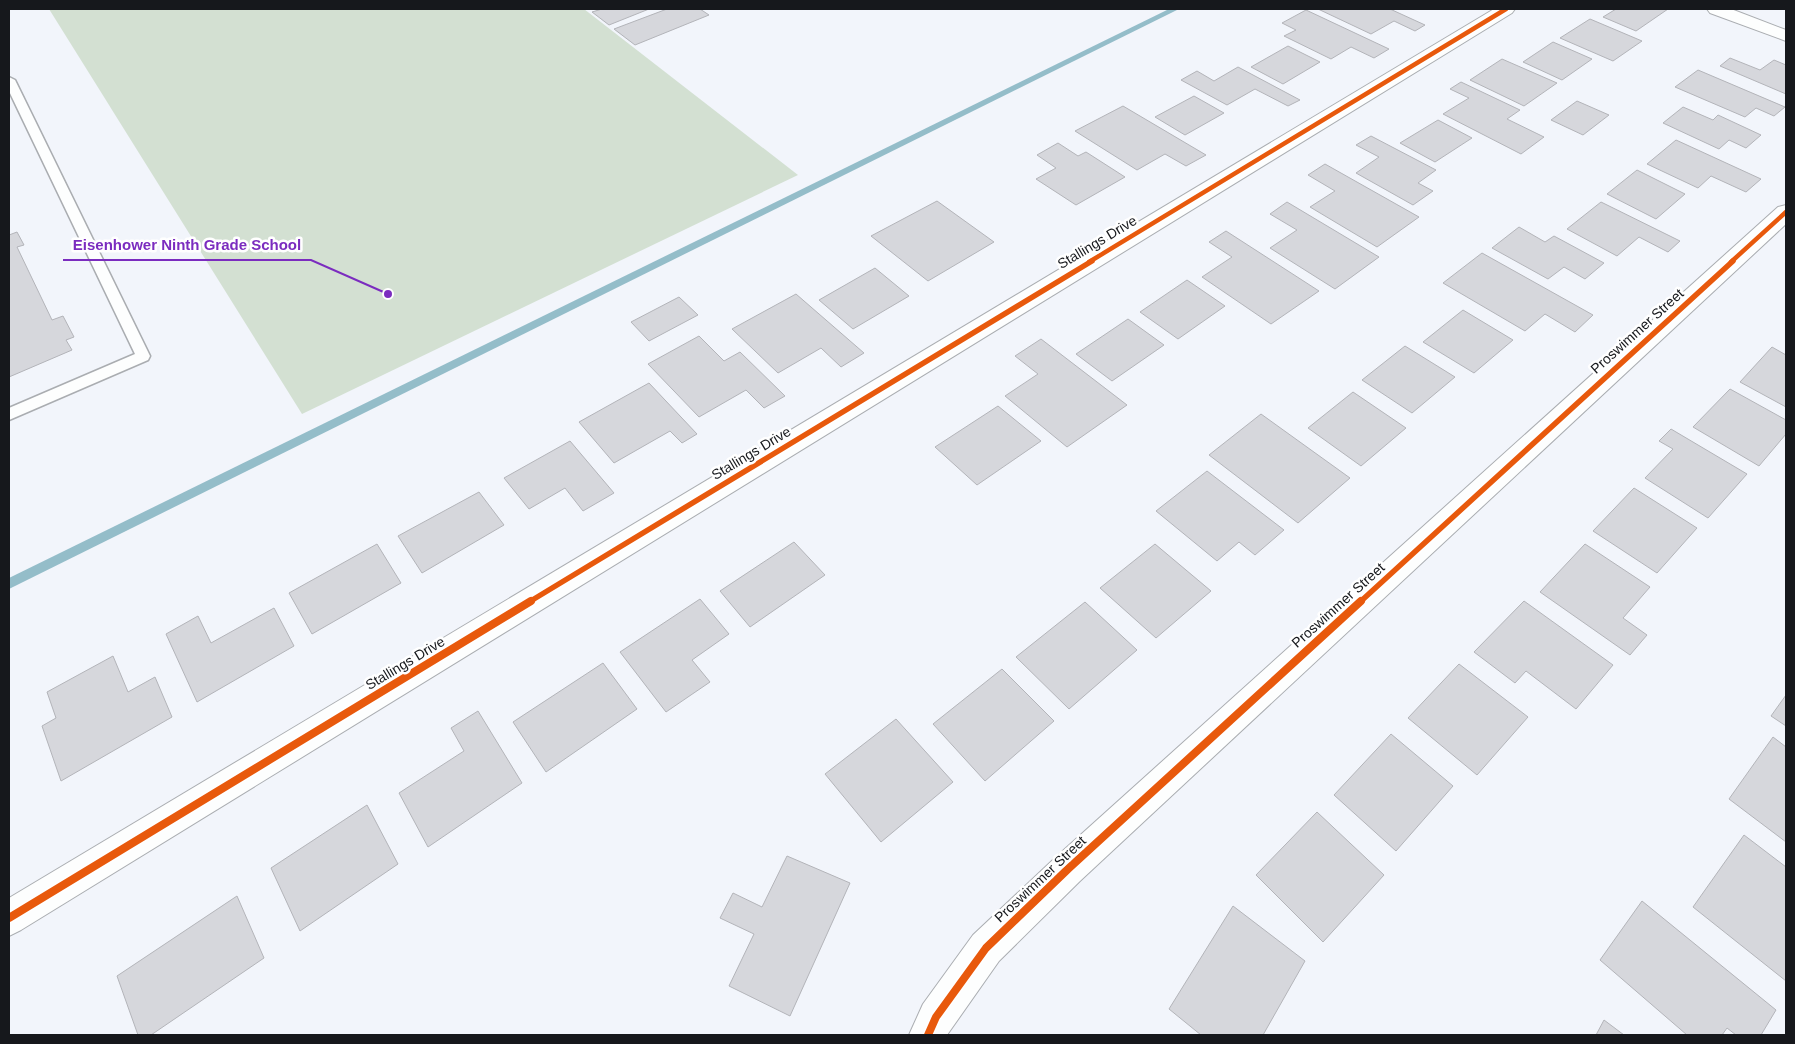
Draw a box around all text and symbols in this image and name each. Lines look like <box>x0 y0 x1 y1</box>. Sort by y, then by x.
street label: Stallings Drive <box>1055 212 1140 272</box>
callout: Eisenhower Ninth Grade School <box>63 230 311 260</box>
text: Eisenhower Ninth Grade School <box>73 236 301 253</box>
street label: Proswimmer Street <box>1587 285 1687 377</box>
street label: Stallings Drive <box>709 423 794 483</box>
street label: Proswimmer Street <box>1288 559 1388 651</box>
street label: Stallings Drive <box>363 633 448 693</box>
street label: Proswimmer Street <box>991 832 1089 925</box>

